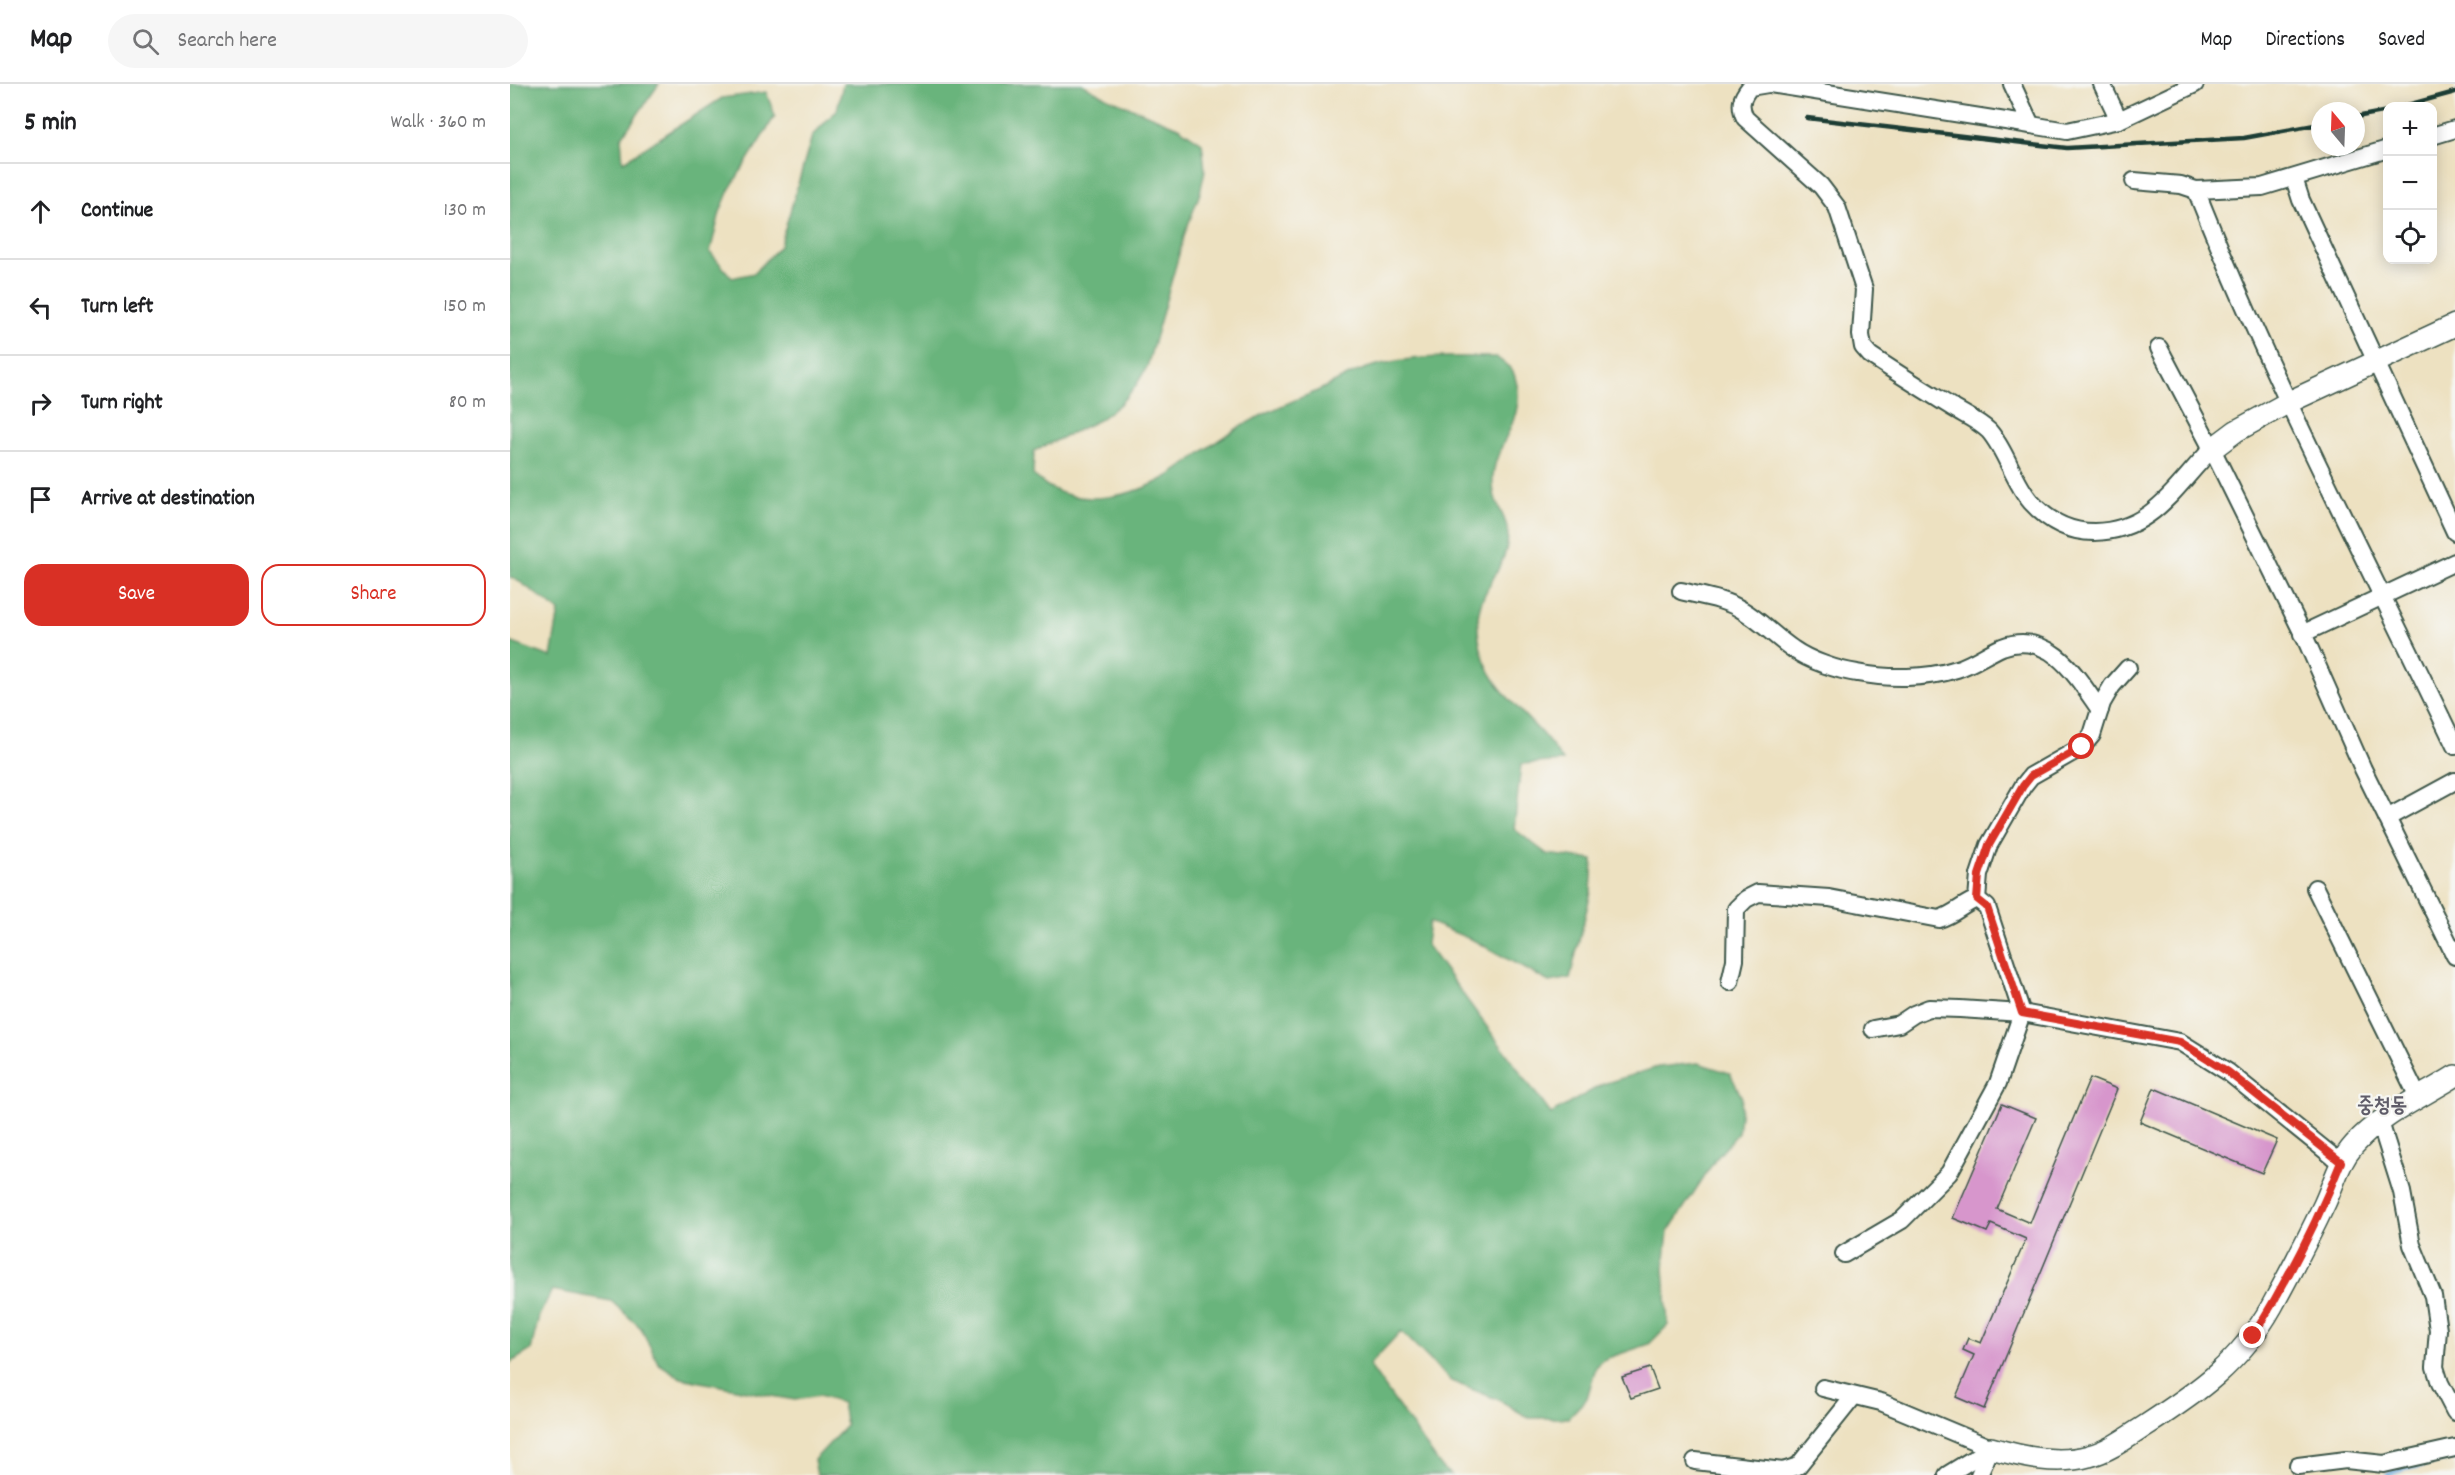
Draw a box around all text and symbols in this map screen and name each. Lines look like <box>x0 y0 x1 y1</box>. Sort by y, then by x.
search box <box>108 14 528 68</box>
text: Map <box>30 21 72 61</box>
icon: search <box>129 25 162 58</box>
text: Search here <box>177 26 277 57</box>
text: Map <box>2201 26 2232 56</box>
text: Directions <box>2265 26 2345 56</box>
text: Saved <box>2378 26 2425 56</box>
north arrow <box>2311 102 2365 156</box>
map controls <box>2383 102 2437 264</box>
button: + <box>2383 102 2437 156</box>
text: 5 min <box>24 105 77 142</box>
text: Walk · 360 m <box>391 109 486 137</box>
button: − <box>2383 156 2437 210</box>
icon: ahead <box>24 195 57 228</box>
text: Continue <box>81 196 153 227</box>
text: 130 m <box>444 197 486 225</box>
button: locate <box>2383 210 2437 264</box>
icon: left <box>24 291 57 324</box>
text: Turn left <box>81 292 153 323</box>
text: 150 m <box>443 293 486 321</box>
icon: right <box>24 387 57 420</box>
text: Turn right <box>81 388 163 419</box>
text: 80 m <box>449 389 486 417</box>
icon: arrive <box>24 483 57 516</box>
text: Arrive at destination <box>81 484 255 515</box>
button: Save <box>24 564 249 626</box>
button: Share <box>261 564 486 626</box>
route start <box>2068 733 2094 759</box>
district label: 중청동 <box>2357 1092 2407 1122</box>
route end <box>2239 1322 2265 1348</box>

